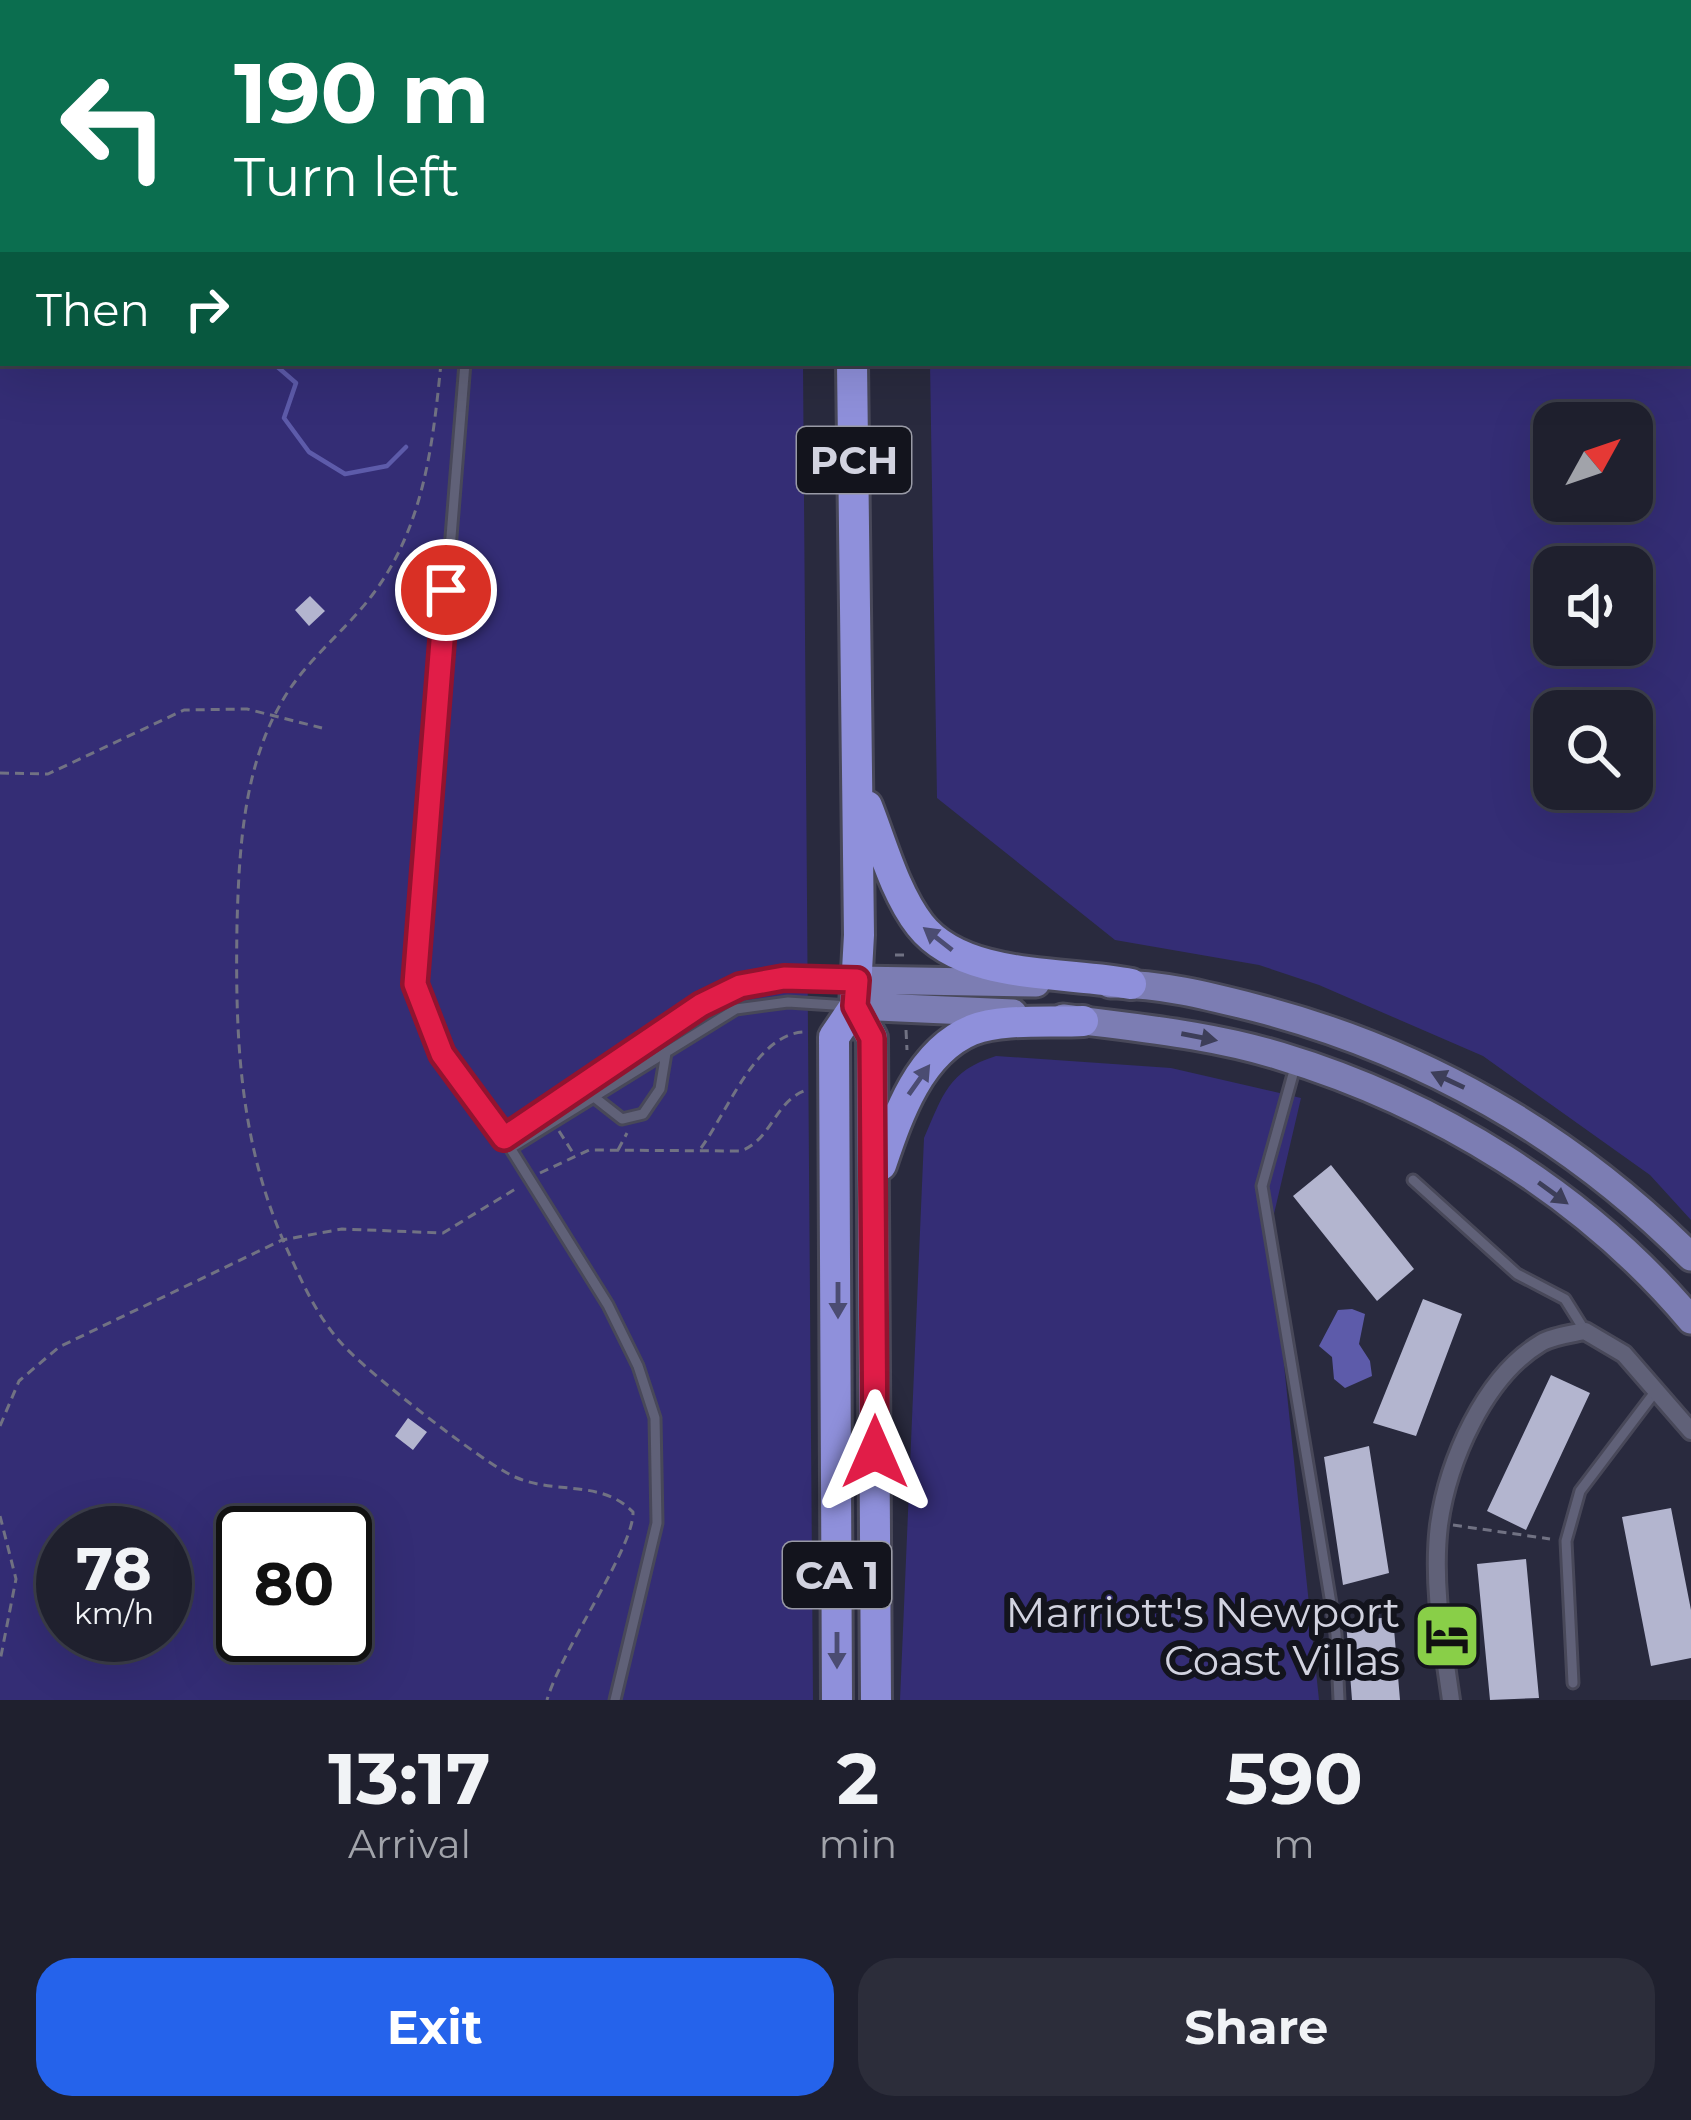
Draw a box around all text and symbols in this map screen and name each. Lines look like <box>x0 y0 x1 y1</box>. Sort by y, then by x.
text: 190 m <box>234 42 489 144</box>
icon: left <box>36 48 192 204</box>
text: Turn left <box>234 144 460 210</box>
icon: right <box>174 276 240 342</box>
text: Then <box>36 282 150 337</box>
north arrow <box>1533 402 1653 522</box>
map controls <box>1533 402 1653 810</box>
road number: PCH <box>797 427 911 493</box>
pin <box>395 539 497 641</box>
button: sound <box>1533 546 1653 666</box>
icon: arrive <box>413 557 479 623</box>
button: search <box>1533 690 1653 810</box>
one-way arrow <box>923 927 954 953</box>
one-way arrow <box>1181 1028 1219 1047</box>
one-way arrow <box>907 1064 930 1097</box>
one-way arrow <box>1430 1070 1465 1090</box>
one-way arrow <box>1537 1181 1569 1204</box>
one-way arrow <box>828 1282 848 1320</box>
position arrow <box>812 1389 938 1515</box>
speed limit sign: 80 <box>216 1506 372 1662</box>
text: 78 <box>76 1532 152 1605</box>
road number: CA 1 <box>783 1542 891 1608</box>
place label: Marriott's Newport Coast Villas <box>1006 1586 1400 1686</box>
text: km/h <box>74 1595 154 1632</box>
hotel icon: Marriott's Newport Coast Villas <box>1412 1601 1482 1671</box>
one-way arrow <box>827 1632 847 1670</box>
text: 13:17 <box>328 1734 491 1822</box>
text: 2 <box>837 1734 879 1822</box>
text: 590 <box>1225 1734 1363 1822</box>
text: Arrival <box>348 1820 471 1868</box>
text: min <box>819 1820 897 1868</box>
text: m <box>1273 1820 1315 1868</box>
button: Exit <box>36 1958 834 2096</box>
button: Share <box>858 1958 1655 2096</box>

